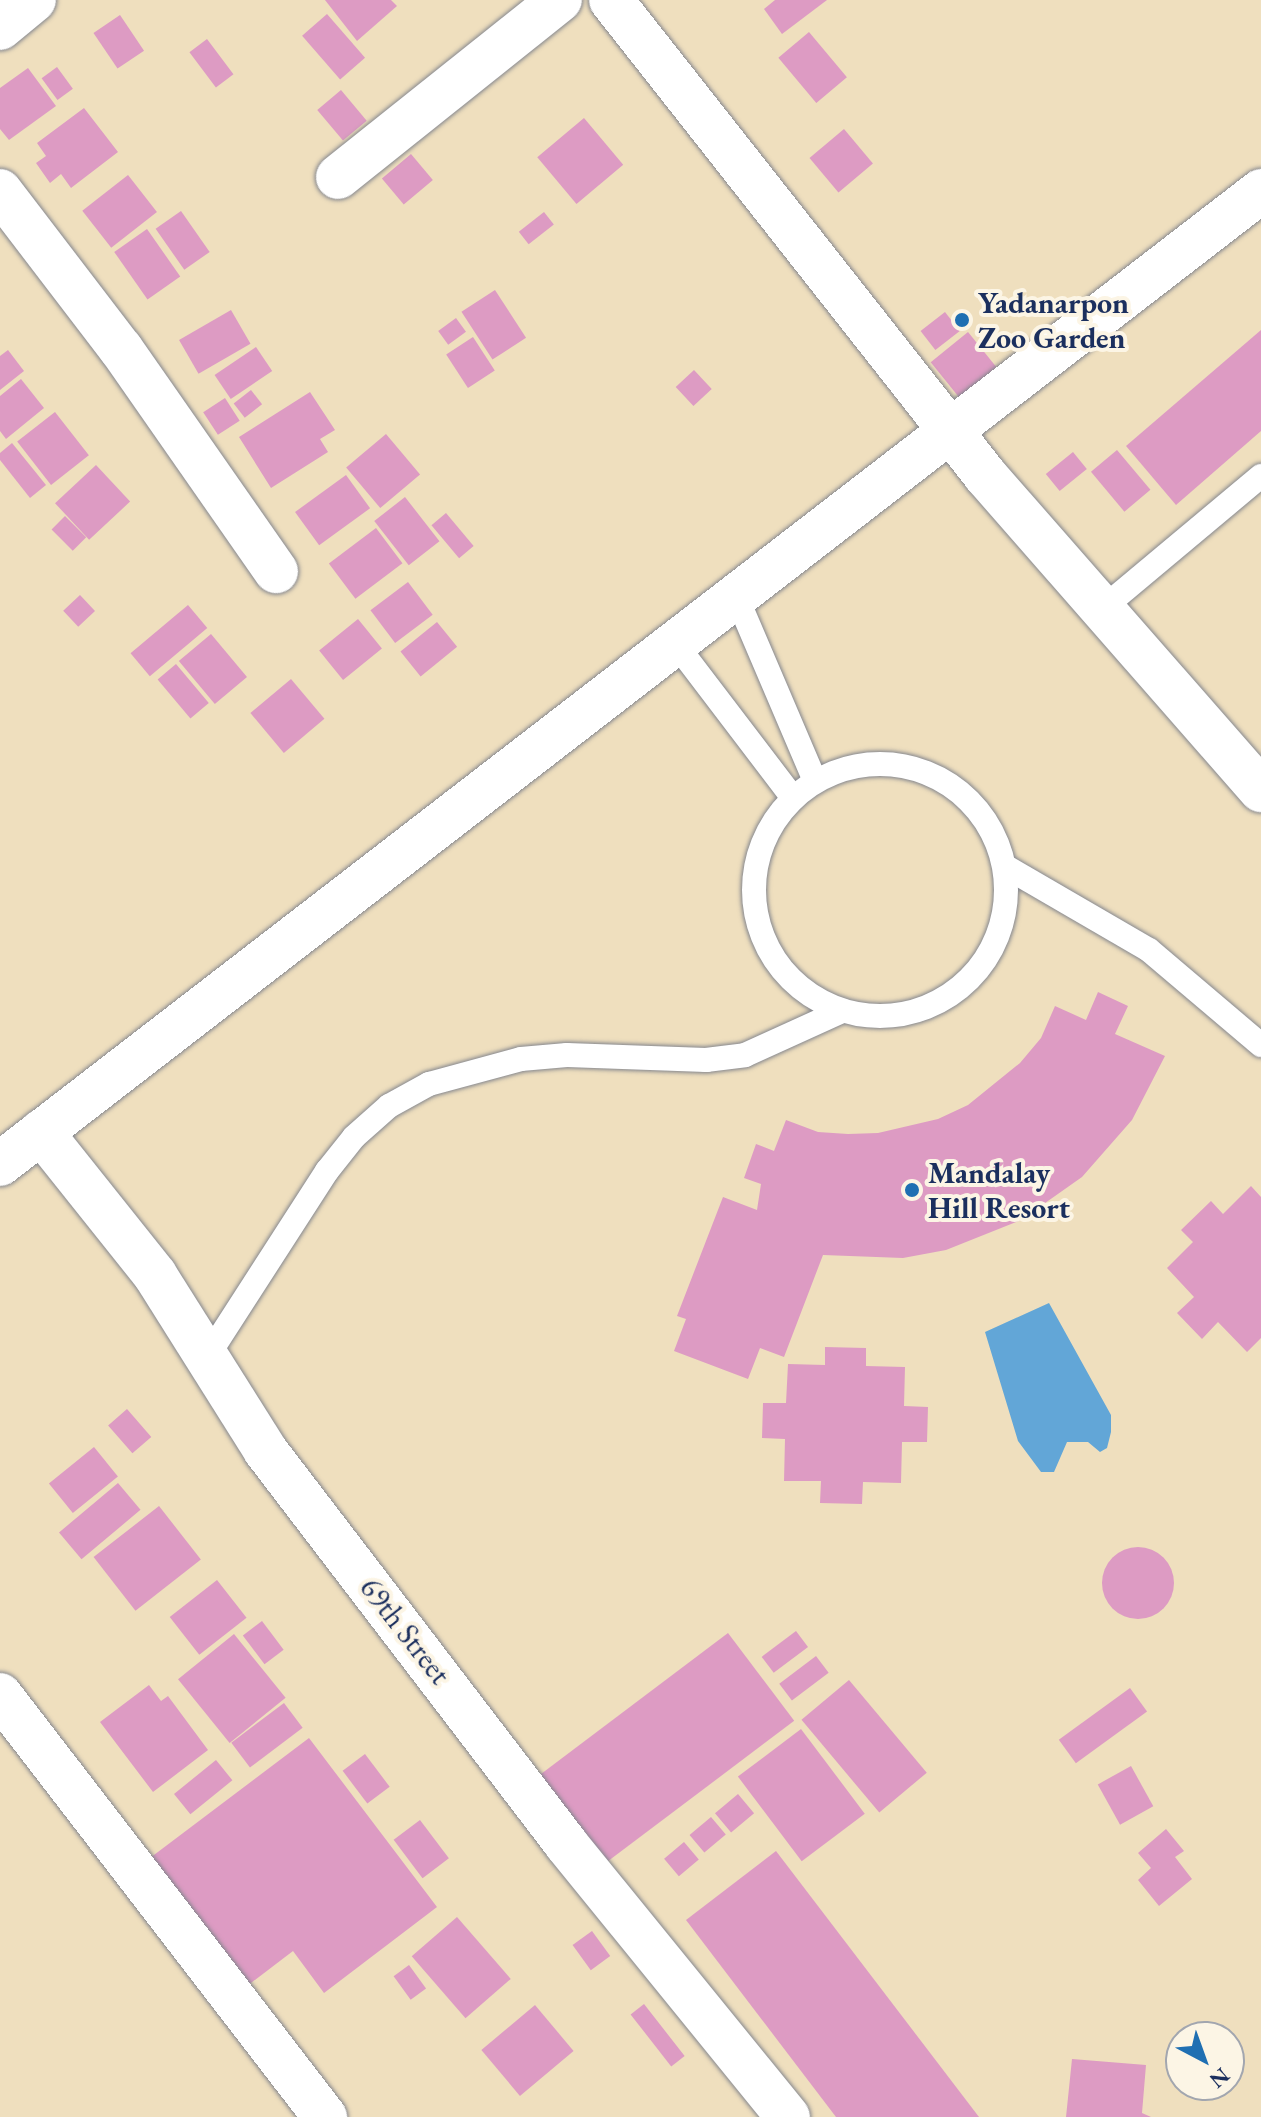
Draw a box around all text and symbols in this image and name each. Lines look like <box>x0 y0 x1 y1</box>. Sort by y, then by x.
place label: Yadanarpon Zoo Garden <box>978 285 1129 356</box>
marker: Yadanarpon Zoo Garden <box>953 311 971 329</box>
place label: Mandalay Hill Resort <box>928 1155 1070 1226</box>
marker: Mandalay Hill Resort <box>903 1181 921 1199</box>
street label: 69th Street <box>352 1570 458 1692</box>
north arrow <box>1165 2021 1245 2101</box>
text: N <box>1204 2061 1236 2095</box>

